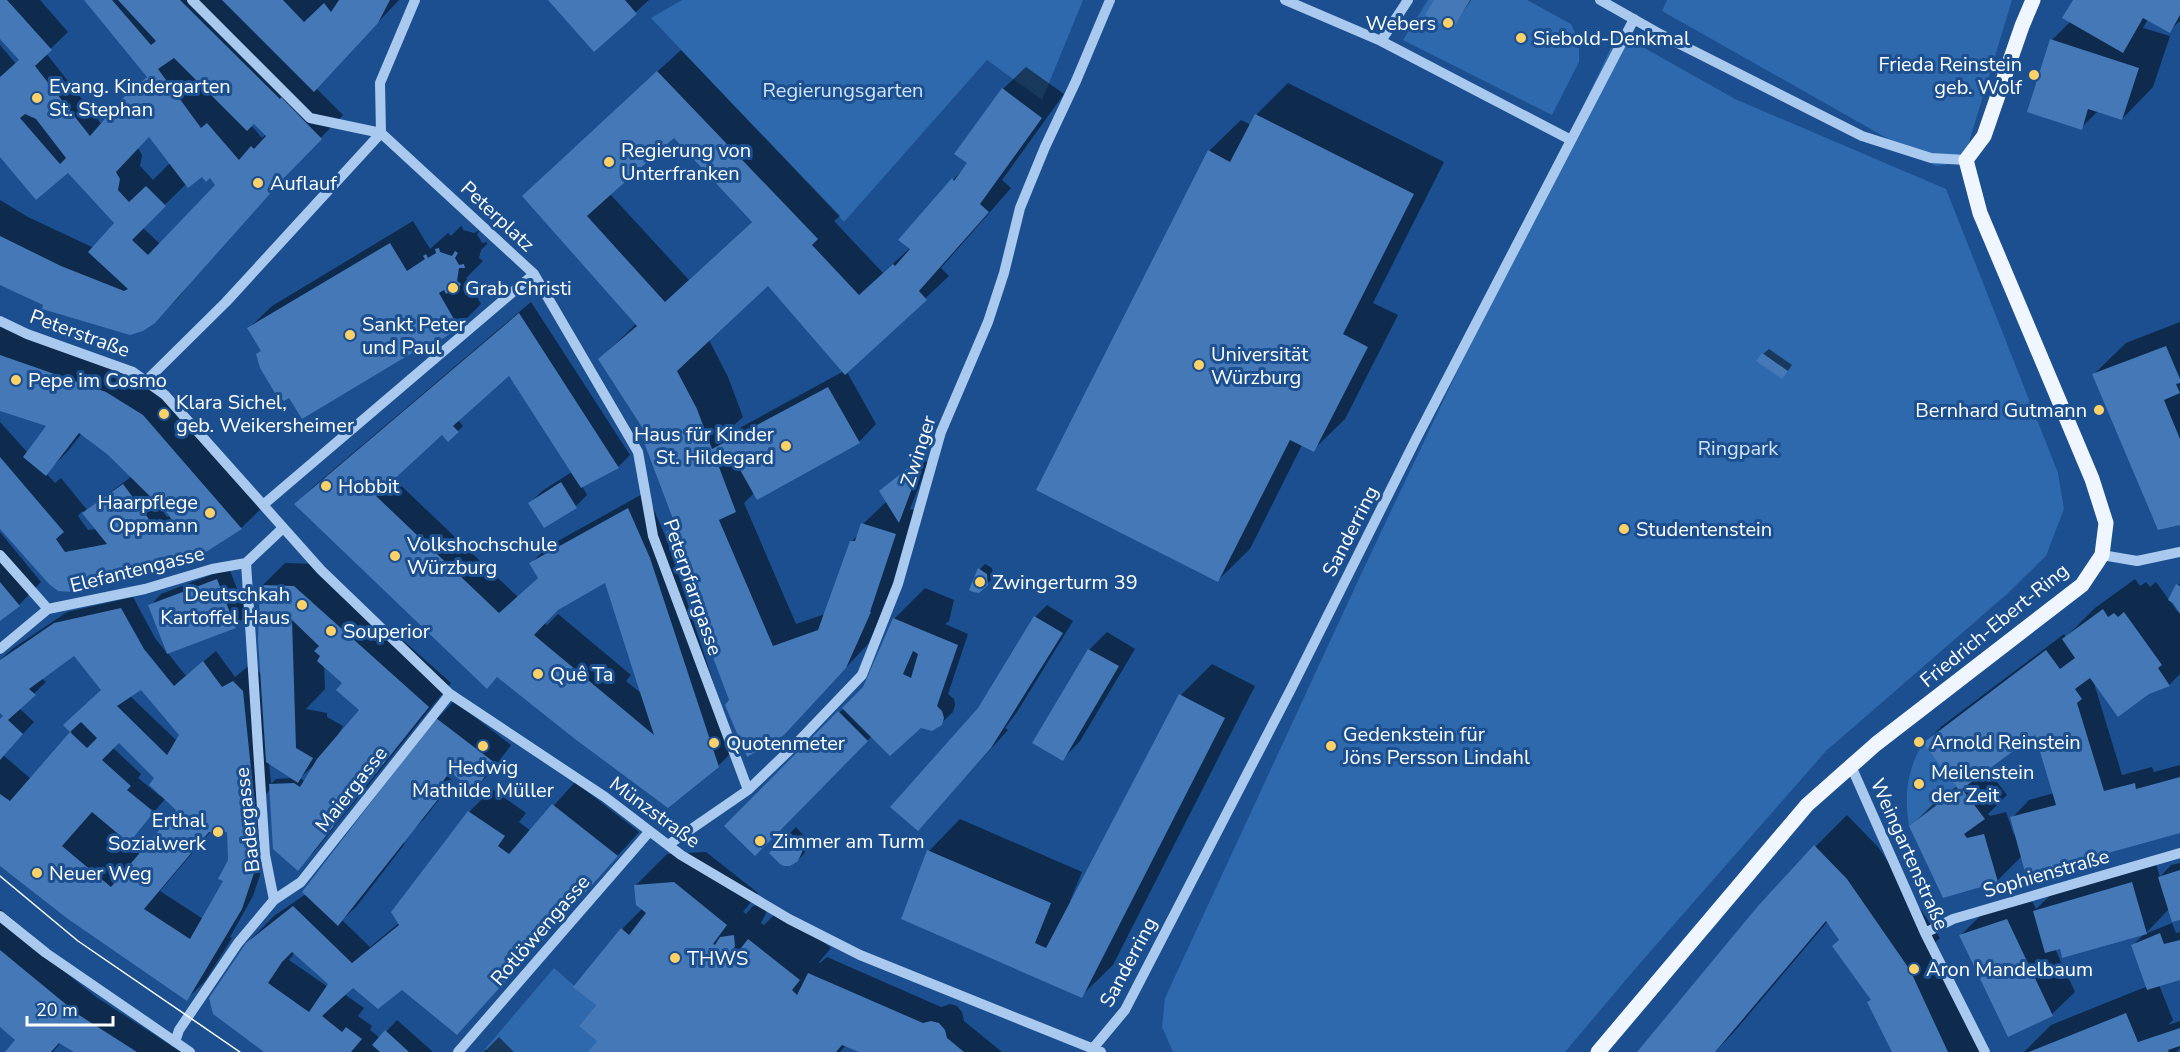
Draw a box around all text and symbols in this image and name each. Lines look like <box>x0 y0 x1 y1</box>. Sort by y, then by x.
place label: Webers <box>1366 10 1436 37</box>
marker: Webers <box>1441 16 1455 30</box>
place label: Siebold-Denkmal <box>1533 25 1690 52</box>
marker: Siebold-Denkmal <box>1514 31 1528 45</box>
place label: Frieda Reinstein geb. Wolf <box>1879 51 2022 101</box>
marker: Frieda Reinstein geb. Wolf <box>2027 68 2041 82</box>
place label: Evang. Kindergarten St. Stephan <box>49 73 231 123</box>
park label: Regierungsgarten <box>763 77 923 104</box>
marker: Evang. Kindergarten St. Stephan <box>30 91 44 105</box>
place label: Regierung von Unterfranken <box>621 137 751 187</box>
marker: Regierung von Unterfranken <box>602 155 616 169</box>
place label: Auflauf <box>270 170 337 197</box>
street label: Peterplatz <box>455 175 541 258</box>
marker: Auflauf <box>251 176 265 190</box>
place label: Grab Christi <box>465 275 572 302</box>
marker: Grab Christi <box>446 281 460 295</box>
street label: Peterstraße <box>26 303 134 364</box>
place label: Sankt Peter und Paul <box>362 311 466 361</box>
marker: Sankt Peter und Paul <box>343 328 357 342</box>
place label: Universität Würzburg <box>1211 341 1309 391</box>
marker: Universität Würzburg <box>1192 358 1206 372</box>
place label: Pepe im Cosmo <box>28 367 167 394</box>
marker: Pepe im Cosmo <box>9 373 23 387</box>
place label: Klara Sichel, geb. Weikersheimer <box>176 389 354 439</box>
place label: Bernhard Gutmann <box>1915 397 2087 424</box>
marker: Bernhard Gutmann <box>2092 403 2106 417</box>
marker: Klara Sichel, geb. Weikersheimer <box>157 407 171 421</box>
street label: Zwinger <box>894 412 943 490</box>
place label: Haus für Kinder St. Hildegard <box>634 421 774 471</box>
park label: Ringpark <box>1698 435 1779 462</box>
marker: Haus für Kinder St. Hildegard <box>779 439 793 453</box>
place label: Hobbit <box>338 473 400 500</box>
marker: Hobbit <box>319 479 333 493</box>
street label: Sanderring <box>1316 481 1385 581</box>
place label: Haarpflege Oppmann <box>97 489 198 539</box>
marker: Haarpflege Oppmann <box>203 506 217 520</box>
street label: Peterpfarrgasse <box>657 515 729 659</box>
place label: Studentenstein <box>1636 516 1772 543</box>
marker: Studentenstein <box>1617 522 1631 536</box>
place label: Volkshochschule Würzburg <box>406 531 557 581</box>
street label: Elefantengasse <box>67 540 207 599</box>
marker: Volkshochschule Würzburg <box>388 549 402 563</box>
street label: Friedrich-Ebert-Ring <box>1914 557 2074 694</box>
place label: Zwingerturm 39 <box>992 569 1138 596</box>
marker: Zwingerturm 39 <box>973 575 987 589</box>
place label: Deutschkah Kartoffel Haus <box>160 581 290 631</box>
marker: Deutschkah Kartoffel Haus <box>295 598 309 612</box>
place label: Souperior <box>343 618 430 645</box>
marker: Souperior <box>324 624 338 638</box>
place label: Quê Ta <box>550 661 613 688</box>
marker: Quê Ta <box>531 667 545 681</box>
place label: Gedenkstein für Jöns Persson Lindahl <box>1342 721 1530 771</box>
place label: Arnold Reinstein <box>1931 729 2081 756</box>
place label: Quotenmeter <box>726 730 845 757</box>
marker: Arnold Reinstein <box>1912 735 1926 749</box>
marker: Quotenmeter <box>707 736 721 750</box>
marker: Hedwig Mathilde Müller <box>476 739 490 753</box>
marker: Gedenkstein für Jöns Persson Lindahl <box>1324 739 1338 753</box>
street label: Maiergasse <box>309 741 393 838</box>
place label: Hedwig Mathilde Müller <box>412 754 554 804</box>
place label: Meilenstein der Zeit <box>1931 759 2034 809</box>
street label: Badergasse <box>229 766 266 874</box>
street label: Münzstraße <box>604 770 706 854</box>
street label: Weingartenstraße <box>1864 774 1955 934</box>
marker: Meilenstein der Zeit <box>1912 777 1926 791</box>
place label: Erthal Sozialwerk <box>108 807 207 857</box>
marker: Erthal Sozialwerk <box>211 825 225 839</box>
place label: Zimmer am Turm <box>772 828 925 855</box>
marker: Zimmer am Turm <box>753 834 767 848</box>
street label: Sophienstraße <box>1980 843 2112 904</box>
place label: Neuer Weg <box>49 860 152 887</box>
marker: Neuer Weg <box>30 866 44 880</box>
street label: Rotlöwengasse <box>485 869 596 992</box>
street label: Sanderring <box>1093 912 1164 1012</box>
place label: THWS <box>687 945 748 972</box>
marker: THWS <box>668 951 682 965</box>
place label: Aron Mandelbaum <box>1926 956 2093 983</box>
marker: Aron Mandelbaum <box>1907 962 1921 976</box>
scale bar <box>27 989 112 1027</box>
text: 20 m <box>36 998 78 1022</box>

